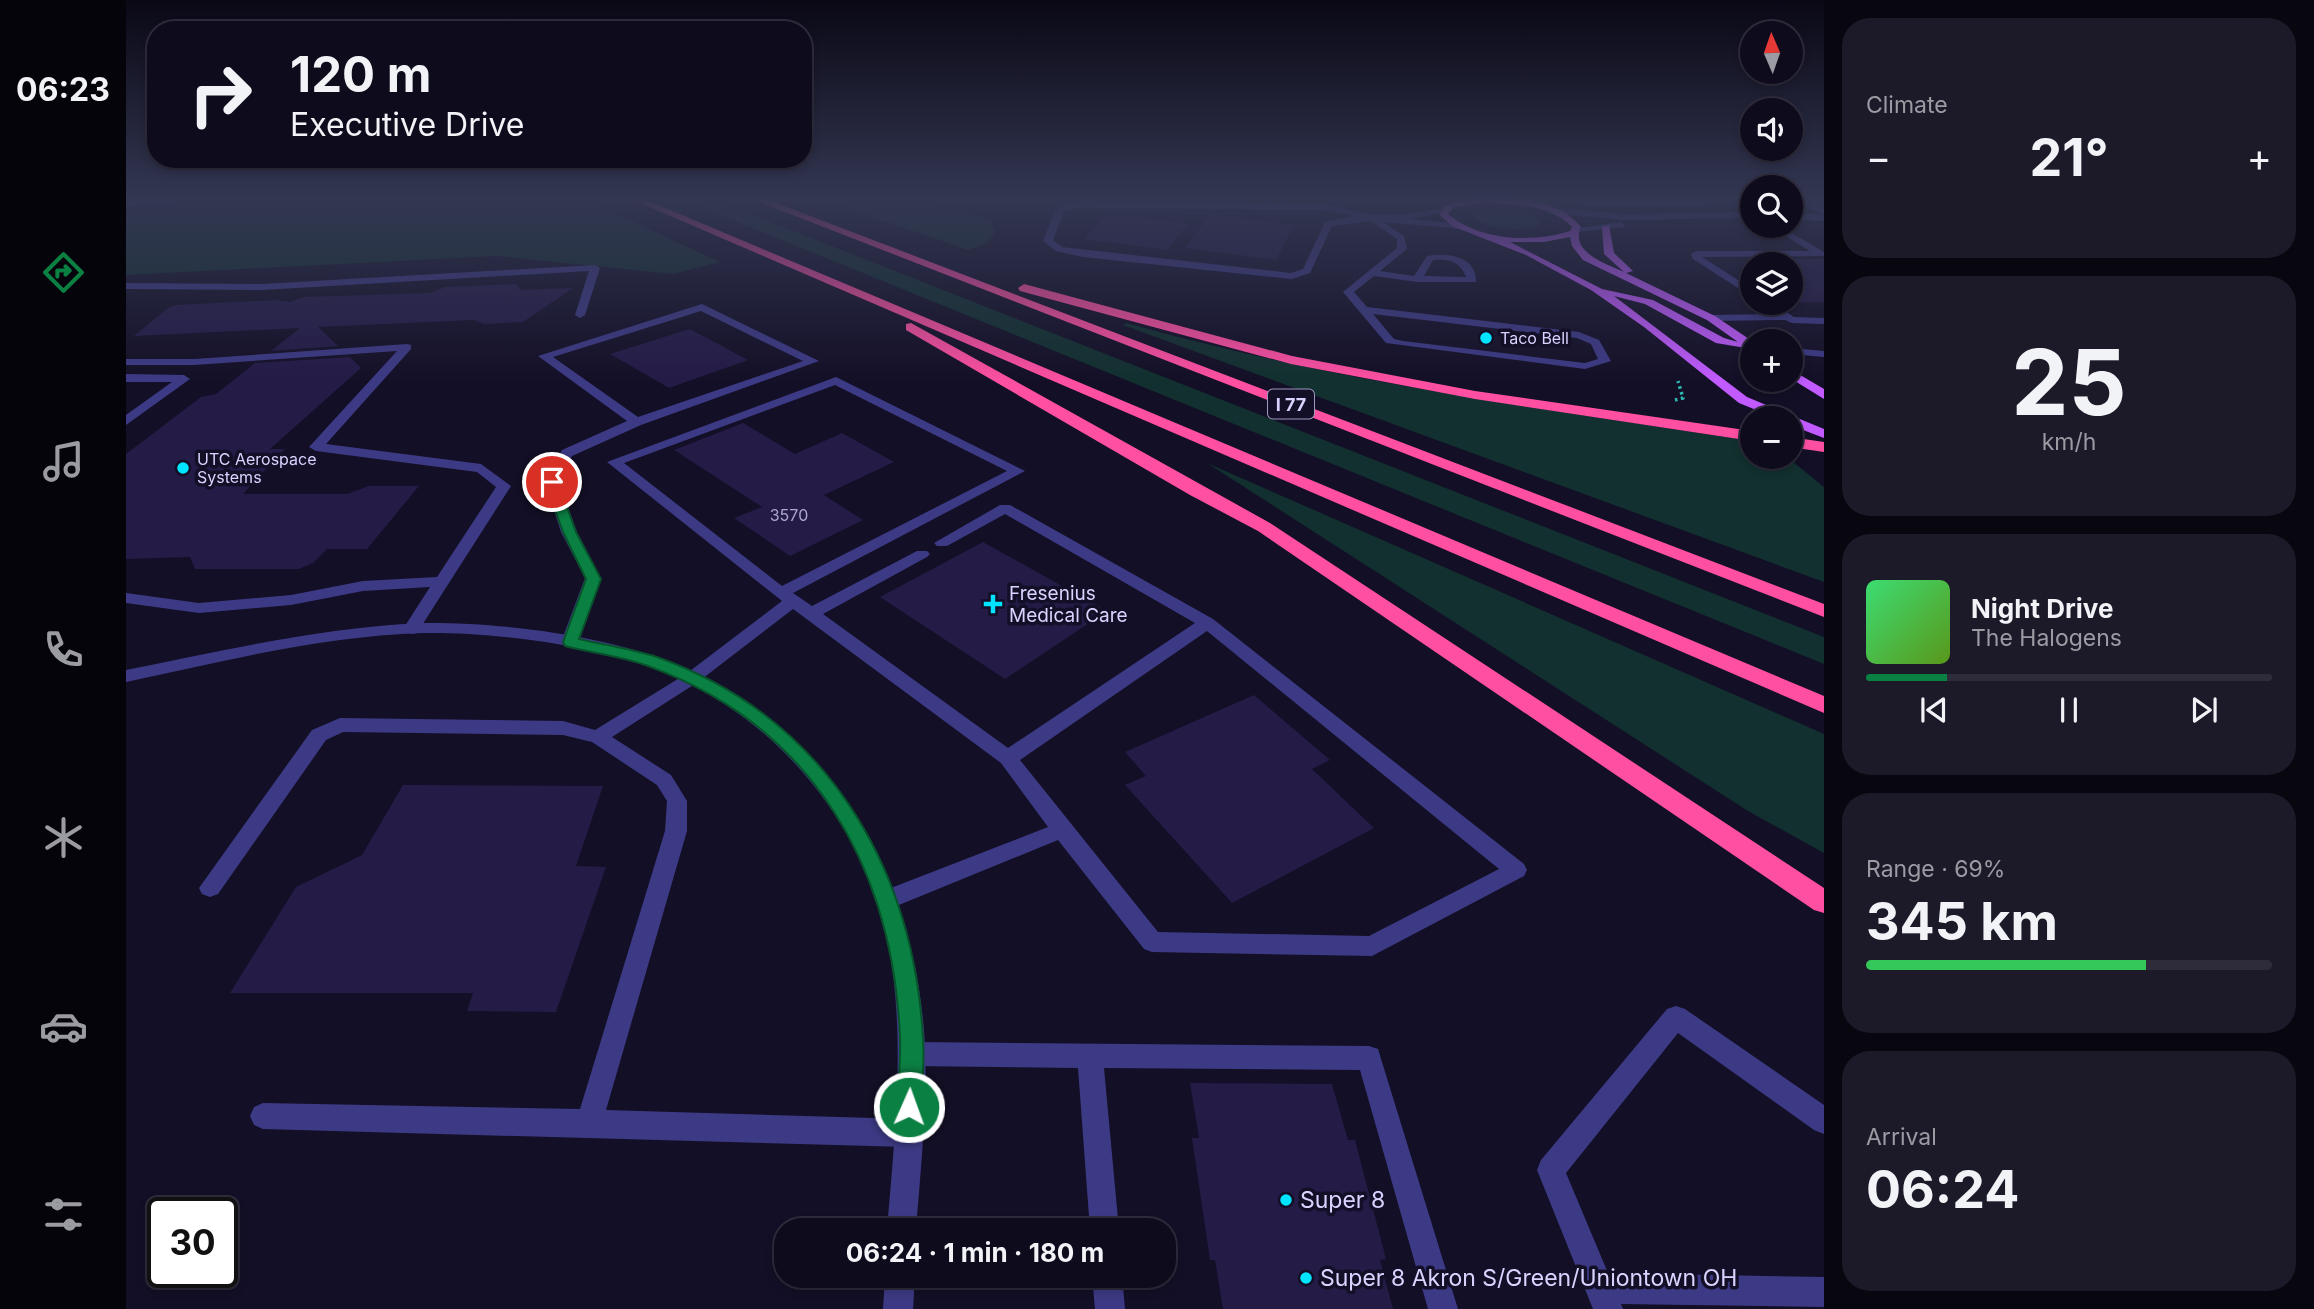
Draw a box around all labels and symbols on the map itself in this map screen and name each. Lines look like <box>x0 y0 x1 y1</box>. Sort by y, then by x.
north arrow <box>1740 21 1802 84</box>
place label: Taco Bell <box>1500 328 1569 348</box>
marker: Taco Bell <box>1478 330 1494 346</box>
road number: I 77 <box>1268 390 1314 418</box>
place label: UTC Aerospace Systems <box>197 449 317 487</box>
pin <box>522 452 582 512</box>
marker: UTC Aerospace Systems <box>175 460 191 476</box>
house number: 3570 <box>770 505 808 525</box>
place label: Fresenius Medical Care <box>1009 582 1128 627</box>
marker: Fresenius Medical Care <box>983 594 1003 614</box>
position arrow <box>872 1070 946 1144</box>
place label: Super 8 <box>1300 1186 1385 1214</box>
marker: Super 8 <box>1278 1192 1294 1208</box>
speed limit sign: 30 <box>147 1197 238 1288</box>
place label: Super 8 Akron S/Green/Uniontown OH <box>1320 1264 1737 1292</box>
marker: Super 8 Akron S/Green/Uniontown OH <box>1298 1270 1314 1286</box>

